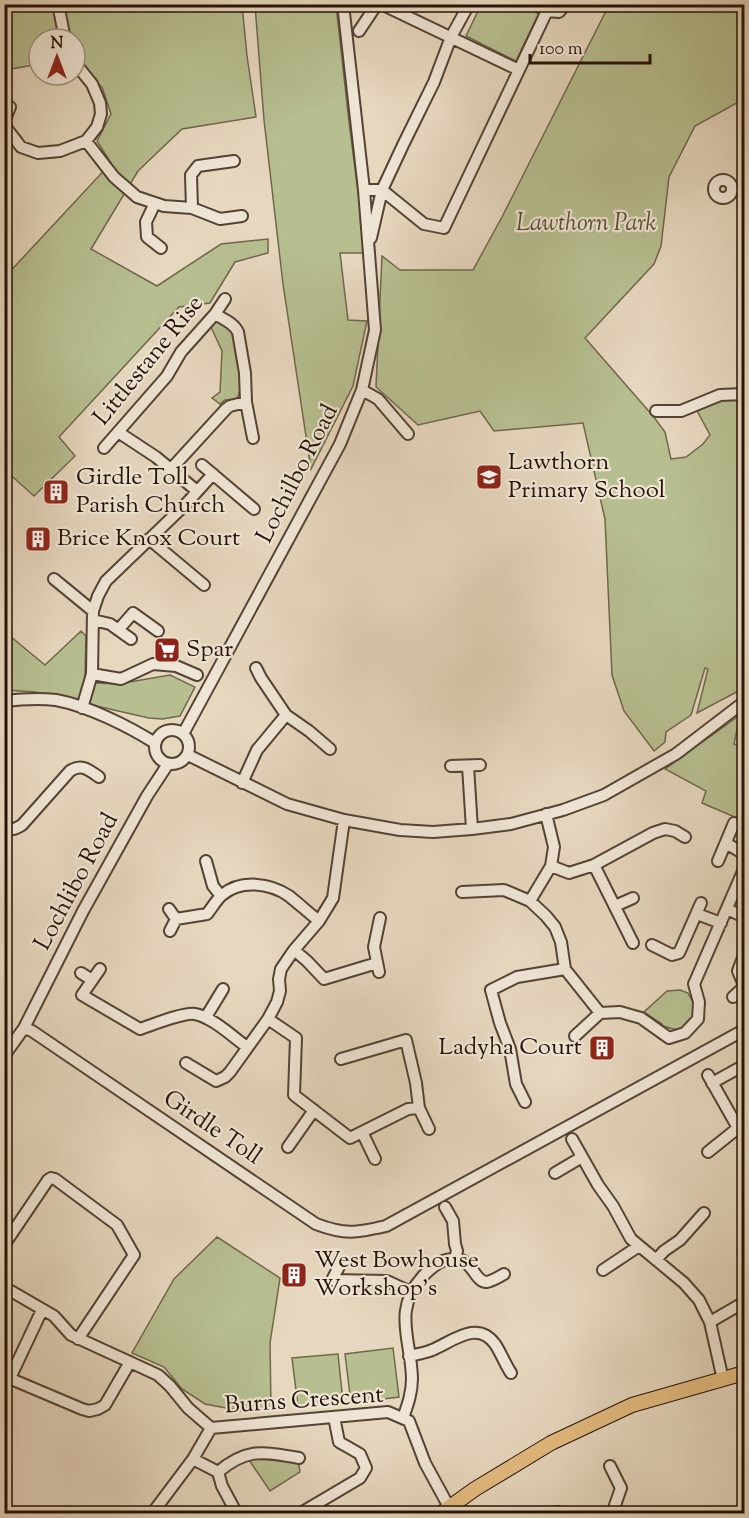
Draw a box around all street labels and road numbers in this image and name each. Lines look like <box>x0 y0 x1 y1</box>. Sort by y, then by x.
street label: Littlestane Rise <box>86 289 212 433</box>
street label: Lochilbo Road <box>248 398 348 549</box>
street label: Lochlibo Road <box>27 807 128 957</box>
street label: Girdle Toll <box>156 1082 269 1174</box>
street label: Burns Crescent <box>223 1378 385 1424</box>

